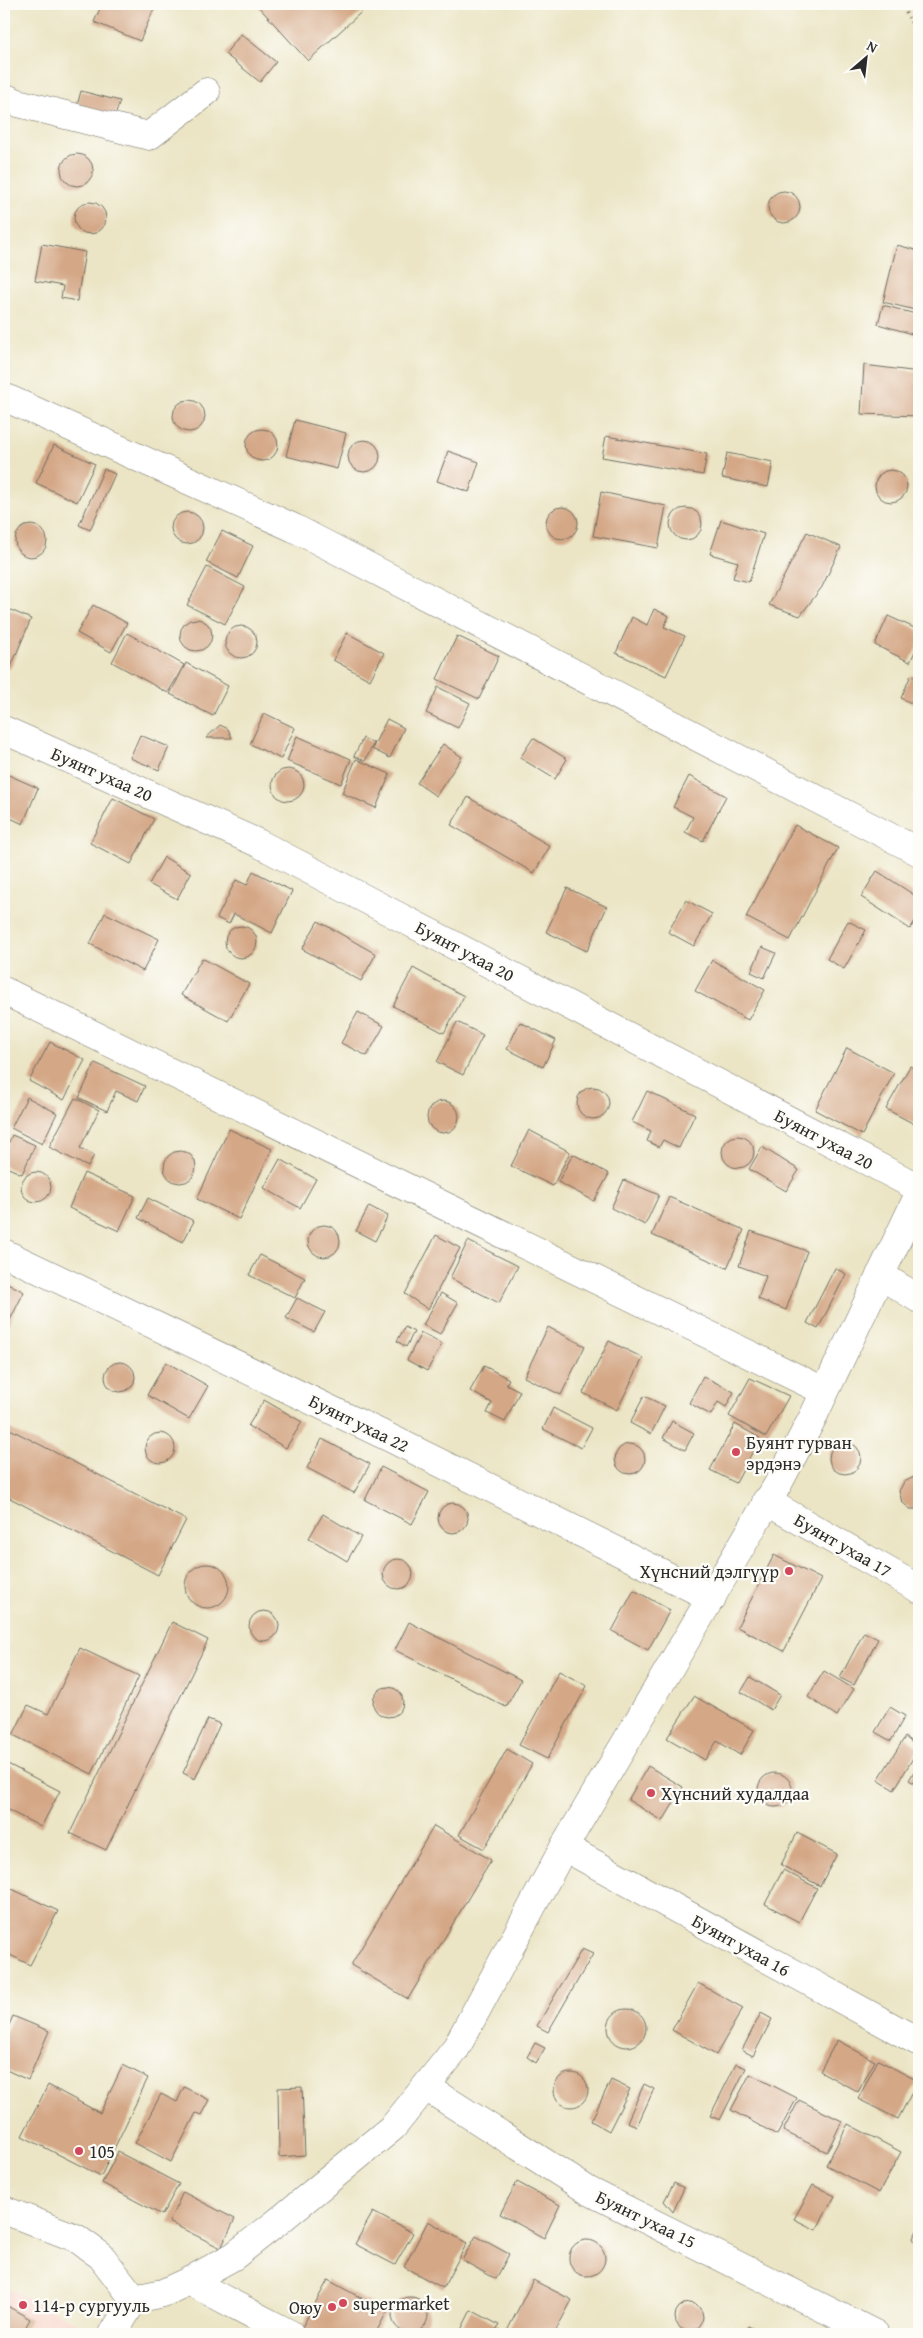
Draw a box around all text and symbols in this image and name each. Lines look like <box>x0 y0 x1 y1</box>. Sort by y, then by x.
north arrow <box>840 32 890 82</box>
text: N <box>863 35 881 58</box>
street label: Буянт ухаа 20 <box>47 740 157 809</box>
street label: Буянт ухаа 20 <box>411 914 519 989</box>
street label: Буянт ухаа 20 <box>770 1102 878 1177</box>
street label: Буянт ухаа 22 <box>304 1387 414 1459</box>
place label: Буянт гурван эрдэнэ <box>746 1429 852 1477</box>
marker: Буянт гурван эрдэнэ <box>730 1446 742 1458</box>
street label: Буянт ухаа 17 <box>789 1506 897 1584</box>
place label: Хүнсний дэлгүүр <box>640 1558 779 1585</box>
marker: Хүнсний дэлгүүр <box>783 1565 795 1577</box>
place label: Хүнсний худалдаа <box>661 1780 810 1807</box>
marker: Хүнсний худалдаа <box>645 1787 657 1799</box>
street label: Буянт ухаа 16 <box>687 1907 795 1983</box>
place label: 105 <box>89 2138 115 2165</box>
marker: 105 <box>73 2145 85 2157</box>
street label: Буянт ухаа 15 <box>591 2183 701 2255</box>
place label: supermarket <box>353 2290 450 2317</box>
place label: 114-р сургууль <box>33 2292 150 2319</box>
place label: Оюу <box>289 2294 322 2321</box>
marker: supermarket <box>337 2297 349 2309</box>
marker: 114-р сургууль <box>17 2299 29 2311</box>
marker: Оюу <box>326 2301 338 2313</box>

